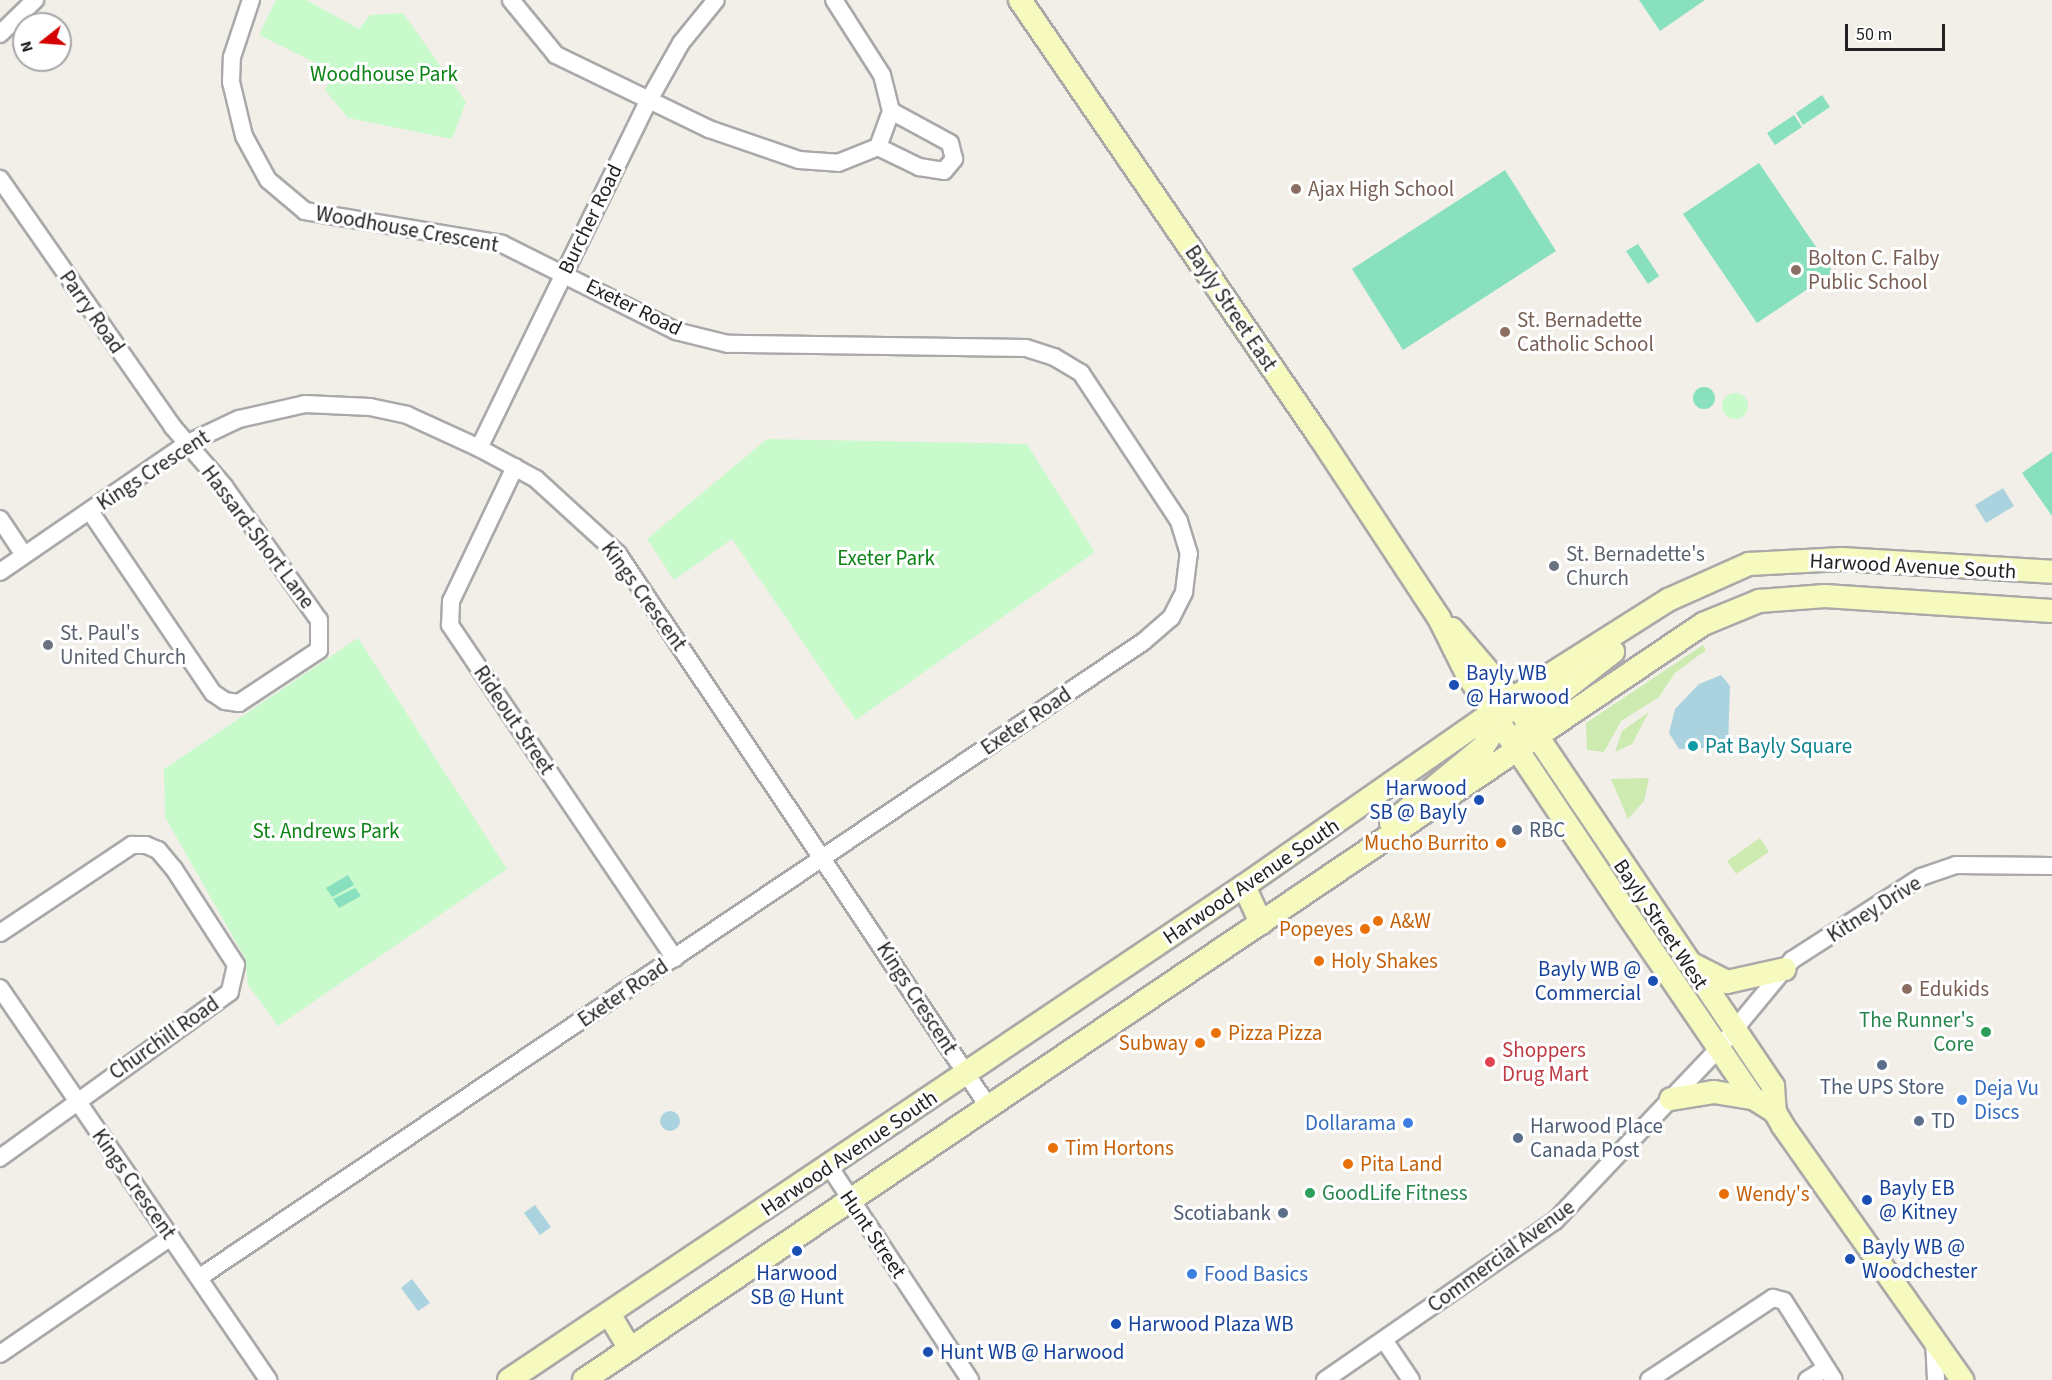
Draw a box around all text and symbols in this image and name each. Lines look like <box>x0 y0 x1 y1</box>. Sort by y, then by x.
north arrow <box>12 12 72 72</box>
scale bar <box>1848 12 1948 50</box>
text: 50 m <box>1856 22 1892 47</box>
text: N <box>15 38 39 55</box>
park label: Woodhouse Park <box>310 61 458 87</box>
street label: Burcher Road <box>553 160 627 278</box>
place label: Ajax High School <box>1308 176 1454 202</box>
marker: Ajax High School <box>1289 182 1303 196</box>
street label: Woodhouse Crescent <box>314 201 500 257</box>
street label: Bayly Street East <box>1180 240 1282 376</box>
place label: Bolton C. Falby Public School <box>1808 245 1939 295</box>
marker: Bolton C. Falby Public School <box>1789 263 1803 277</box>
street label: Parry Road <box>54 266 130 358</box>
street label: Exeter Road <box>582 273 686 341</box>
place label: St. Bernadette Catholic School <box>1517 307 1654 357</box>
marker: St. Bernadette Catholic School <box>1498 325 1512 339</box>
street label: Kings Crescent <box>92 424 214 516</box>
street label: Hassard-Short Lane <box>196 460 320 614</box>
street label: Kings Crescent <box>596 536 692 656</box>
place label: St. Bernadette's Church <box>1566 541 1705 591</box>
park label: Exeter Park <box>837 545 935 571</box>
street label: Harwood Avenue South <box>1809 548 2017 584</box>
marker: St. Bernadette's Church <box>1547 559 1561 573</box>
place label: St. Paul's United Church <box>60 620 186 670</box>
marker: St. Paul's United Church <box>41 638 55 652</box>
place label: Bayly WB @ Harwood <box>1466 660 1569 710</box>
street label: Rideout Street <box>468 661 560 779</box>
marker: Bayly WB @ Harwood <box>1447 678 1461 692</box>
street label: Exeter Road <box>976 682 1076 760</box>
place label: Pat Bayly Square <box>1705 733 1852 759</box>
marker: Pat Bayly Square <box>1686 739 1700 753</box>
place label: Harwood SB @ Bayly <box>1369 775 1467 825</box>
marker: Harwood SB @ Bayly <box>1472 793 1486 807</box>
street label: Harwood Avenue South <box>1158 813 1344 949</box>
place label: RBC <box>1529 817 1565 843</box>
park label: St. Andrews Park <box>253 818 399 844</box>
marker: RBC <box>1510 823 1524 837</box>
place label: Mucho Burrito <box>1364 830 1489 856</box>
marker: Mucho Burrito <box>1494 836 1508 850</box>
street label: Bayly Street West <box>1608 854 1714 994</box>
street label: Kitney Drive <box>1822 870 1926 948</box>
place label: A&W <box>1390 908 1431 934</box>
marker: A&W <box>1371 914 1385 928</box>
place label: Popeyes <box>1279 916 1353 942</box>
marker: Popeyes <box>1358 922 1372 936</box>
street label: Kings Crescent <box>871 937 963 1059</box>
place label: Holy Shakes <box>1331 948 1438 974</box>
street label: Exeter Road <box>573 954 673 1032</box>
marker: Holy Shakes <box>1312 954 1326 968</box>
place label: Bayly WB @ Commercial <box>1535 956 1641 1006</box>
marker: Bayly WB @ Commercial <box>1646 974 1660 988</box>
place label: Edukids <box>1919 976 1989 1002</box>
marker: Edukids <box>1900 982 1914 996</box>
street label: Churchill Road <box>104 991 224 1085</box>
place label: The Runner's Core <box>1859 1007 1974 1057</box>
place label: Pizza Pizza <box>1228 1020 1322 1046</box>
marker: The Runner's Core <box>1979 1025 1993 1039</box>
marker: Pizza Pizza <box>1209 1026 1223 1040</box>
place label: Subway <box>1119 1030 1188 1056</box>
marker: Subway <box>1193 1036 1207 1050</box>
place label: Shoppers Drug Mart <box>1502 1037 1589 1087</box>
marker: Shoppers Drug Mart <box>1483 1055 1497 1069</box>
marker: The UPS Store <box>1875 1058 1889 1072</box>
place label: The UPS Store <box>1820 1074 1944 1100</box>
place label: Deja Vu Discs <box>1974 1075 2039 1125</box>
street label: Harwood Avenue South <box>756 1085 942 1221</box>
marker: Deja Vu Discs <box>1955 1093 1969 1107</box>
place label: TD <box>1931 1108 1955 1134</box>
place label: Dollarama <box>1305 1110 1396 1136</box>
place label: Harwood Place Canada Post <box>1530 1113 1663 1163</box>
marker: TD <box>1912 1114 1926 1128</box>
marker: Dollarama <box>1401 1116 1415 1130</box>
street label: Kings Crescent <box>87 1124 181 1244</box>
marker: Harwood Place Canada Post <box>1511 1131 1525 1145</box>
place label: Tim Hortons <box>1065 1135 1174 1161</box>
marker: Tim Hortons <box>1046 1141 1060 1155</box>
place label: Pita Land <box>1360 1151 1442 1177</box>
marker: Pita Land <box>1341 1157 1355 1171</box>
place label: Bayly EB @ Kitney <box>1879 1175 1957 1225</box>
place label: GoodLife Fitness <box>1322 1180 1467 1206</box>
place label: Wendy's <box>1736 1181 1809 1207</box>
street label: Hunt Street <box>834 1185 912 1283</box>
marker: GoodLife Fitness <box>1303 1186 1317 1200</box>
marker: Wendy's <box>1717 1187 1731 1201</box>
marker: Bayly EB @ Kitney <box>1860 1193 1874 1207</box>
street label: Commercial Avenue <box>1423 1194 1579 1318</box>
place label: Scotiabank <box>1173 1200 1271 1226</box>
marker: Scotiabank <box>1276 1206 1290 1220</box>
place label: Bayly WB @ Woodchester <box>1862 1234 1977 1284</box>
marker: Harwood SB @ Hunt <box>790 1244 804 1258</box>
marker: Bayly WB @ Woodchester <box>1843 1252 1857 1266</box>
place label: Harwood SB @ Hunt <box>750 1260 844 1310</box>
place label: Food Basics <box>1204 1261 1308 1287</box>
marker: Food Basics <box>1185 1267 1199 1281</box>
place label: Harwood Plaza WB <box>1128 1311 1294 1337</box>
marker: Harwood Plaza WB <box>1109 1317 1123 1331</box>
place label: Hunt WB @ Harwood <box>940 1339 1124 1365</box>
marker: Hunt WB @ Harwood <box>921 1345 935 1359</box>

